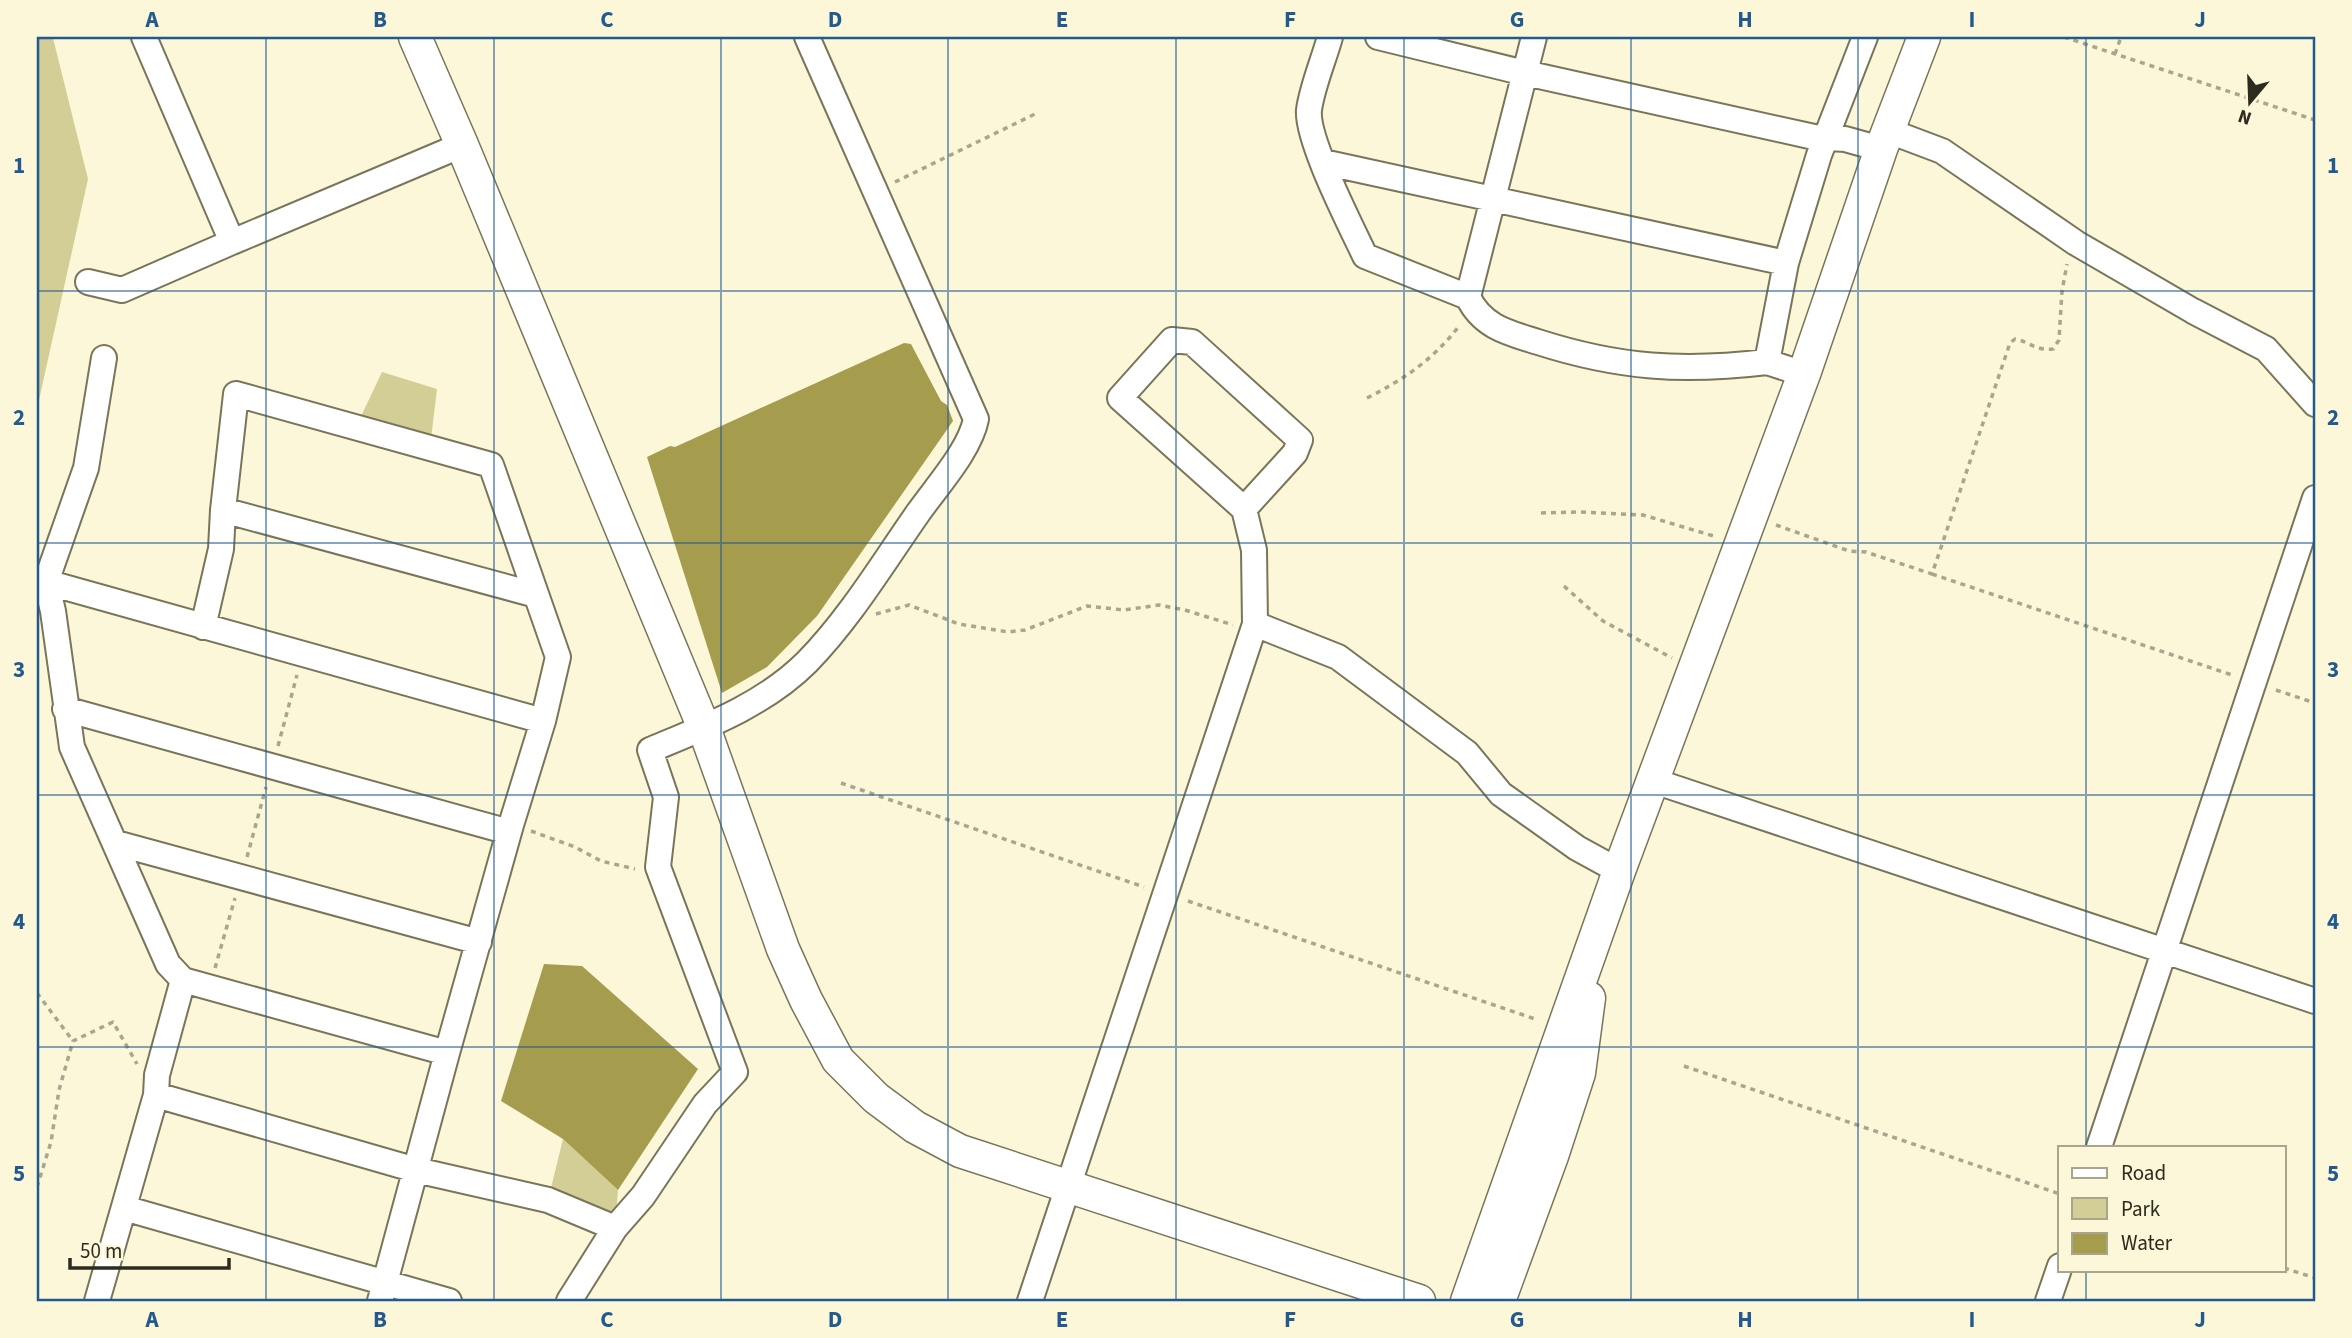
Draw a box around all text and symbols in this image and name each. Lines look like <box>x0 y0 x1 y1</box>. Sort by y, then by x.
text: A <box>144 3 159 36</box>
text: B <box>373 3 387 36</box>
text: C <box>600 3 614 36</box>
text: D <box>828 3 842 36</box>
text: E <box>1056 3 1068 36</box>
text: F <box>1284 3 1296 36</box>
text: G <box>1510 3 1524 36</box>
text: H <box>1737 3 1753 36</box>
text: I <box>1969 3 1975 36</box>
text: J <box>2194 3 2206 36</box>
north arrow <box>2216 66 2286 136</box>
text: N <box>2235 102 2255 131</box>
text: 1 <box>13 149 25 182</box>
text: 1 <box>2327 149 2339 182</box>
text: 2 <box>13 401 25 434</box>
text: 2 <box>2327 401 2339 434</box>
text: 3 <box>13 653 25 686</box>
text: 3 <box>2327 653 2339 686</box>
text: 4 <box>13 905 25 938</box>
text: 4 <box>2327 905 2339 938</box>
legend <box>2058 1146 2286 1272</box>
text: 5 <box>13 1157 25 1190</box>
text: 5 <box>2327 1157 2339 1190</box>
text: Road <box>2121 1158 2166 1188</box>
text: Park <box>2121 1194 2161 1224</box>
scale bar <box>70 1226 229 1270</box>
text: Water <box>2121 1228 2173 1258</box>
text: 50 m <box>80 1236 122 1266</box>
text: A <box>144 1303 159 1336</box>
text: B <box>373 1303 387 1336</box>
text: C <box>600 1303 614 1336</box>
text: D <box>828 1303 842 1336</box>
text: E <box>1056 1303 1068 1336</box>
text: F <box>1284 1303 1296 1336</box>
text: G <box>1510 1303 1524 1336</box>
text: H <box>1737 1303 1753 1336</box>
text: I <box>1969 1303 1975 1336</box>
text: J <box>2194 1303 2206 1336</box>

